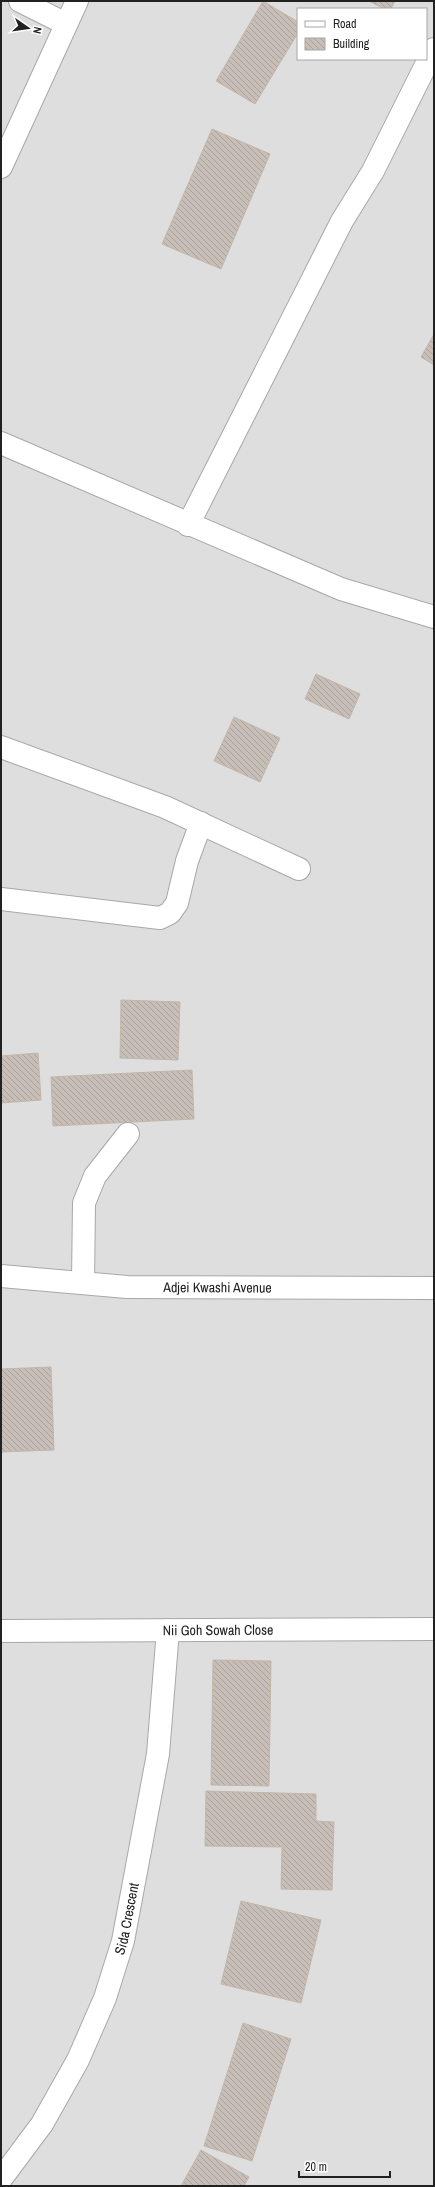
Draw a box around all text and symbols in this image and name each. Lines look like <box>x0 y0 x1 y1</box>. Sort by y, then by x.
north arrow <box>8 8 48 48</box>
legend <box>297 8 427 60</box>
text: Road <box>333 16 357 32</box>
text: N <box>30 26 45 35</box>
text: Building <box>333 36 370 52</box>
street label: Adjei Kwashi Avenue <box>162 1278 272 1296</box>
street label: Nii Goh Sowah Close <box>163 1621 273 1639</box>
street label: Sida Crescent <box>110 1881 143 1957</box>
scale bar <box>299 2153 390 2179</box>
text: 20 m <box>305 2159 327 2175</box>

